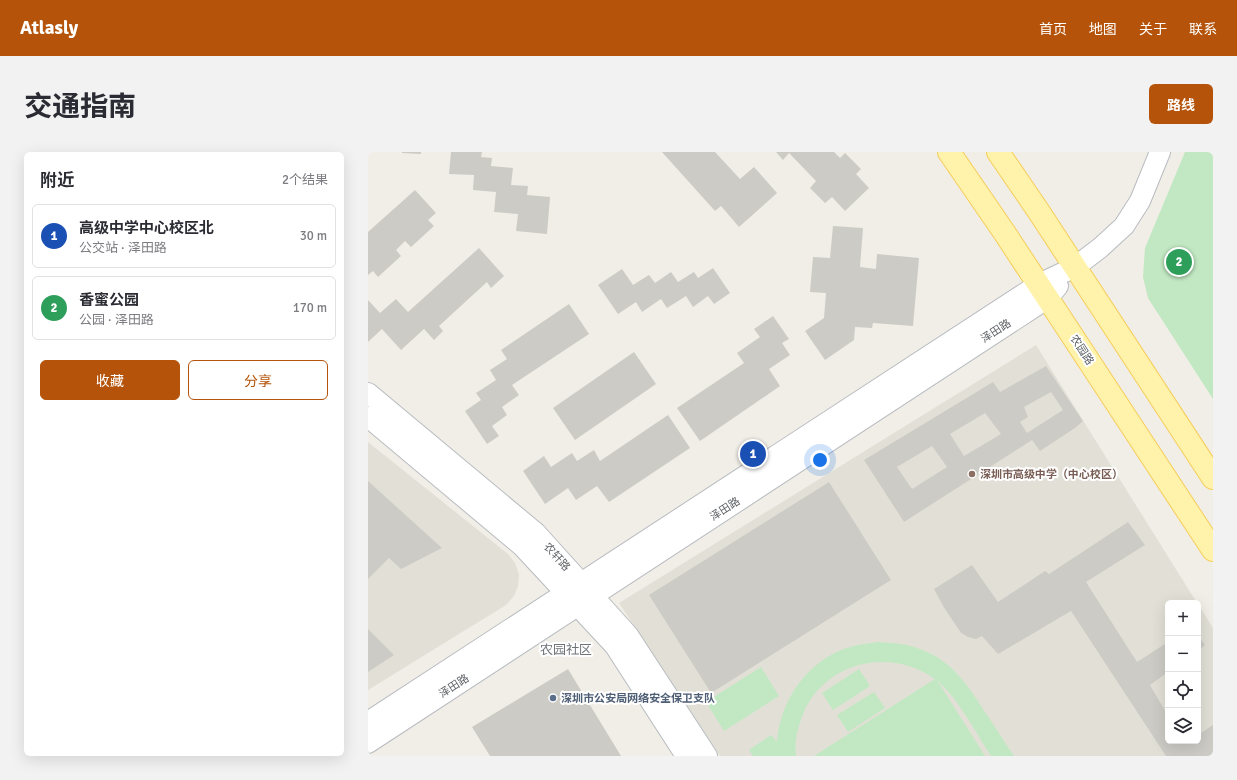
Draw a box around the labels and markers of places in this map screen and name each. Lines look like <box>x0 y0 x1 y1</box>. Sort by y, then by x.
pin: 2 <box>1166 247 1192 277</box>
pin: 1 <box>740 439 766 469</box>
place label: 深圳市高级中学（中心校区） <box>980 468 1123 481</box>
marker: 深圳市高级中学（中心校区） <box>967 469 977 479</box>
place label: 深圳市公安局网络安全保卫支队 <box>561 692 715 705</box>
marker: 深圳市公安局网络安全保卫支队 <box>548 693 558 703</box>

